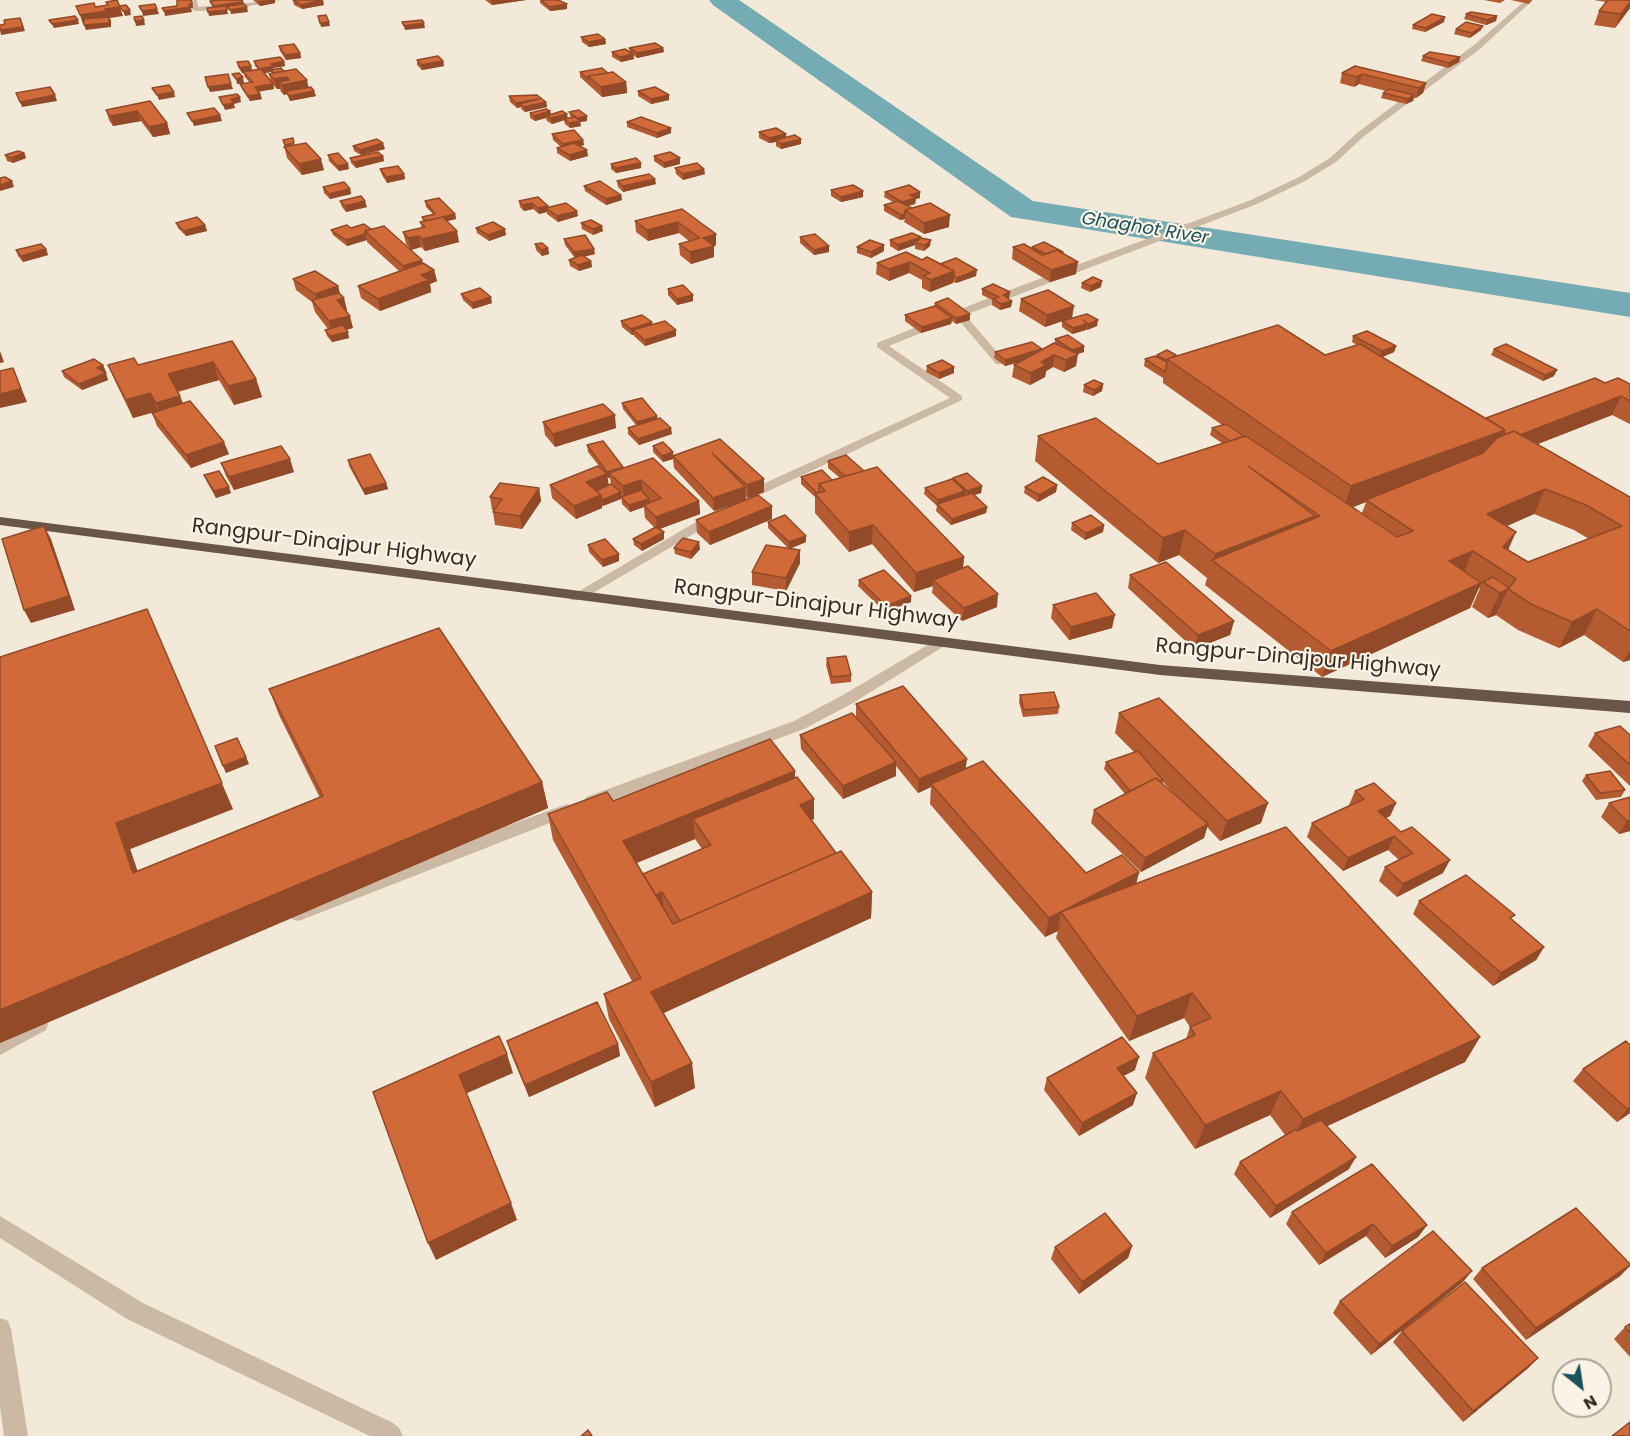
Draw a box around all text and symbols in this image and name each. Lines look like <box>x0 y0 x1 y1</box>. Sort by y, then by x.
water label: Ghaghot River <box>1080 208 1210 250</box>
street label: Rangpur-Dinajpur Highway <box>190 514 478 574</box>
street label: Rangpur-Dinajpur Highway <box>672 575 960 635</box>
street label: Rangpur-Dinajpur Highway <box>1154 634 1442 684</box>
north arrow <box>1552 1358 1612 1418</box>
text: N <box>1579 1389 1601 1415</box>

